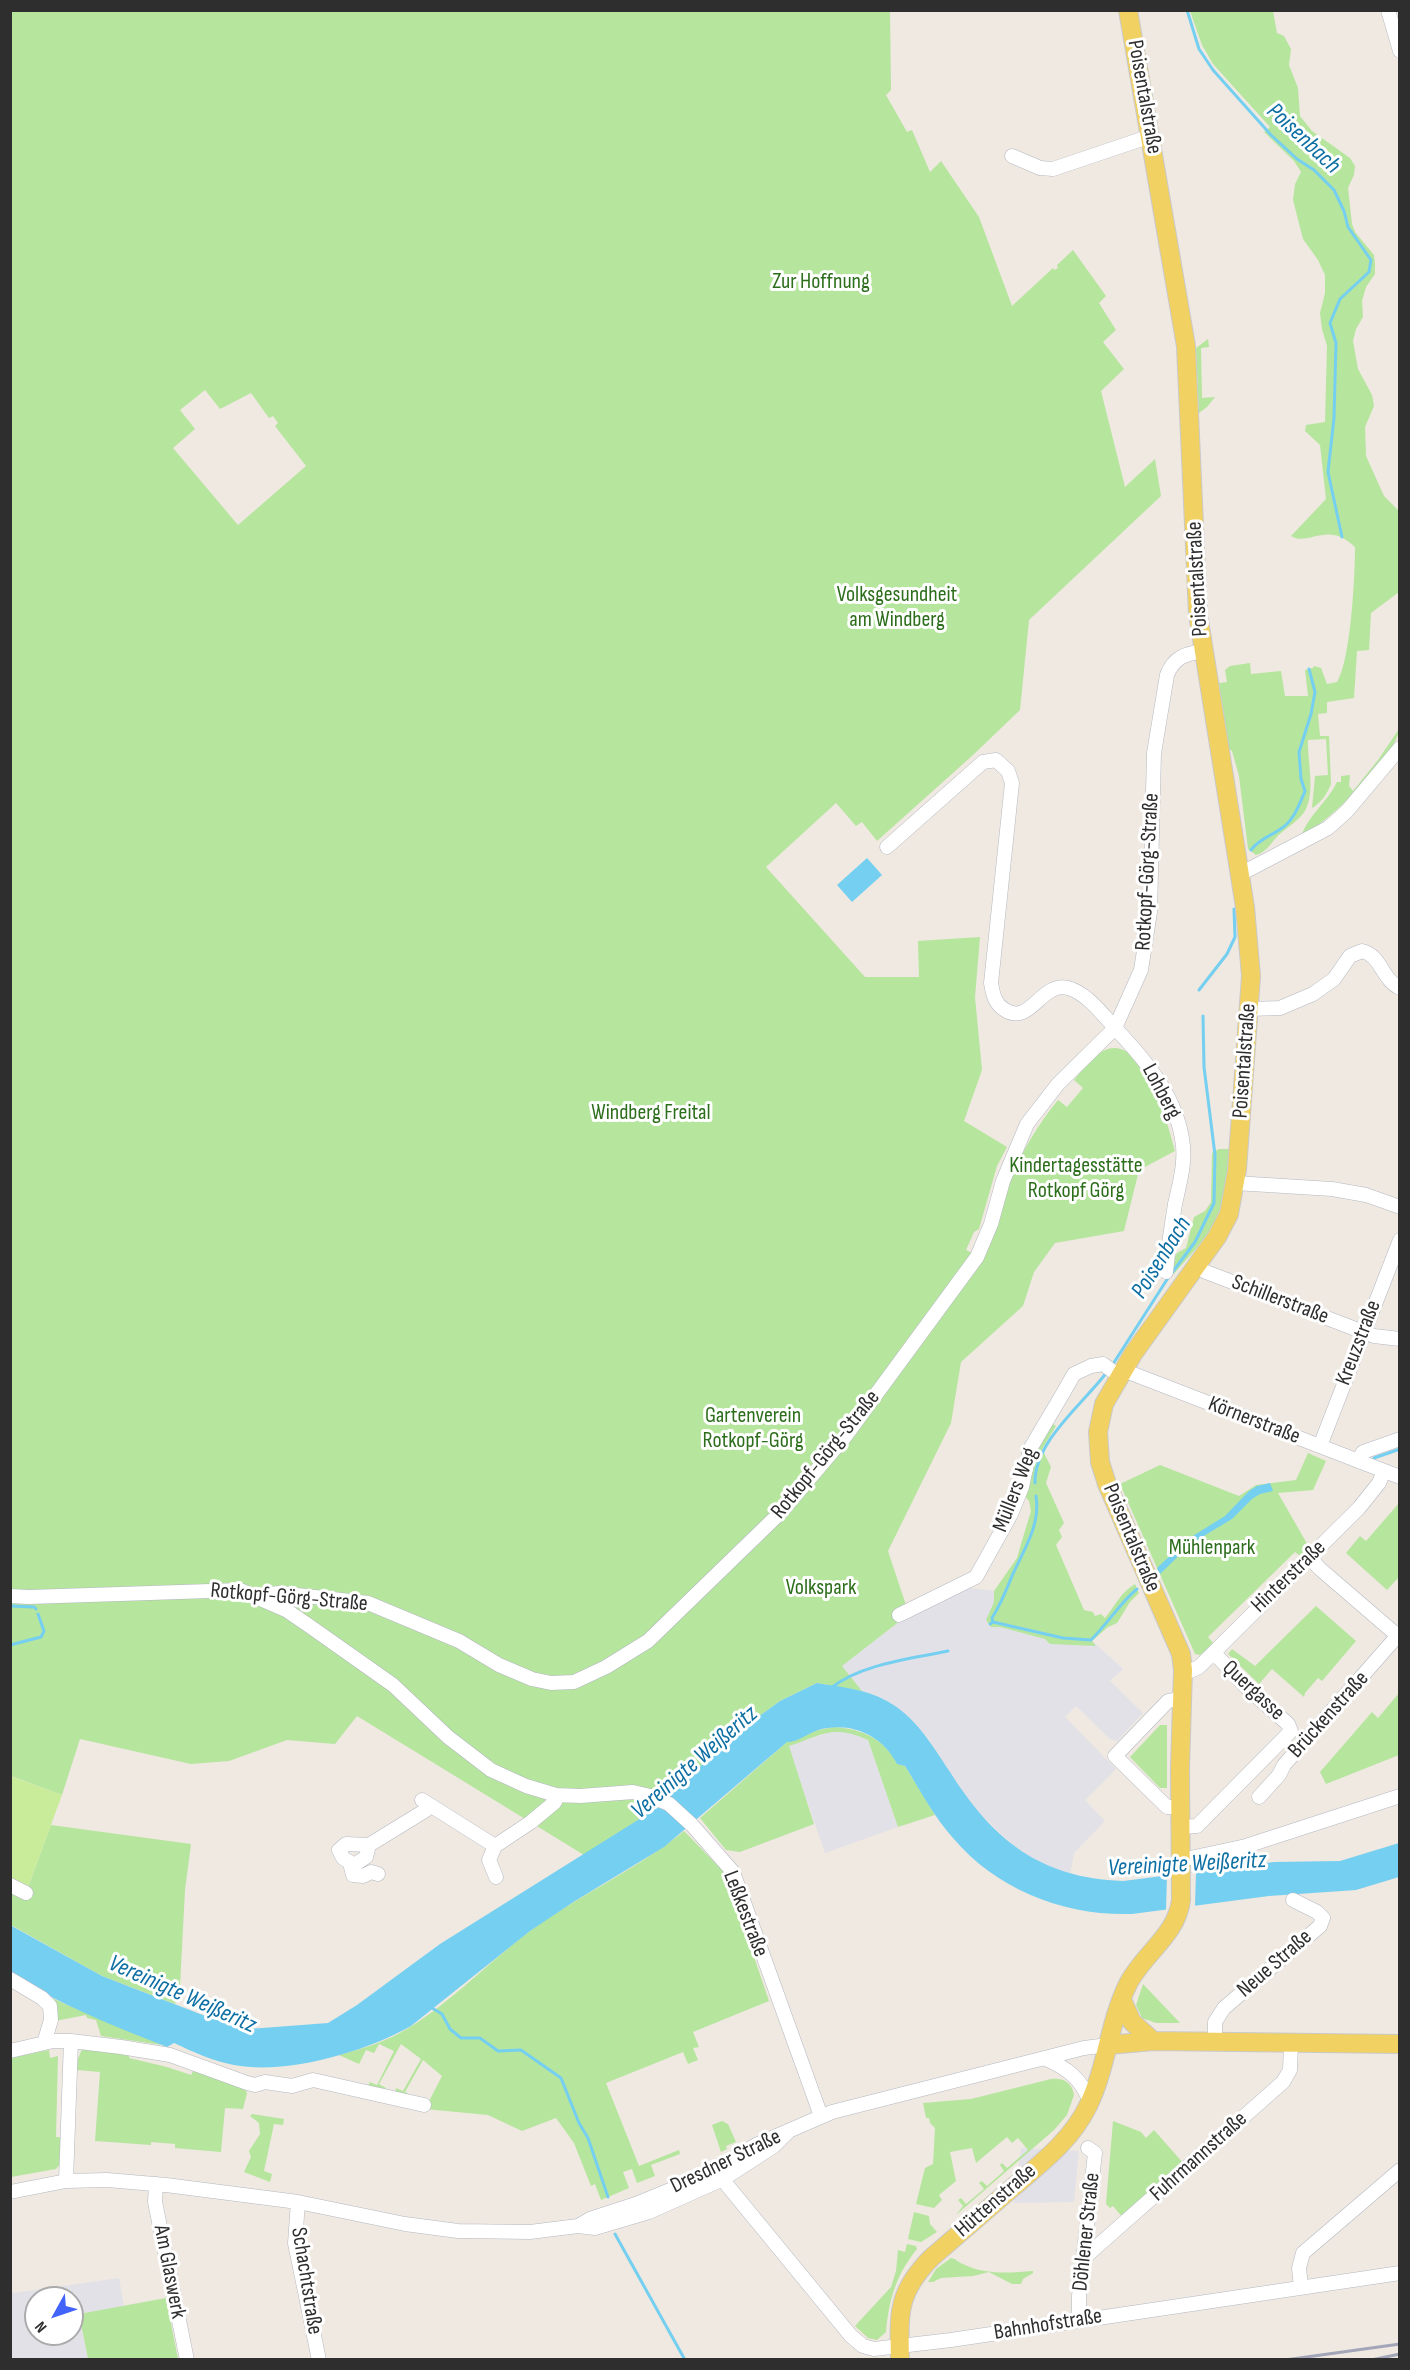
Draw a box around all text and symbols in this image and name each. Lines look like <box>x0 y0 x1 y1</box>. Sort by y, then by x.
street label: Poisentalstraße <box>1121 38 1167 156</box>
water label: Poisenbach <box>1260 98 1346 180</box>
park label: Zur Hoffnung <box>772 269 870 295</box>
street label: Poisentalstraße <box>1182 521 1214 637</box>
park label: Volksgesundheit am Windberg <box>837 582 957 634</box>
street label: Rotkopf-Görg-Straße <box>1131 792 1165 952</box>
street label: Poisentalstraße <box>1228 1003 1262 1119</box>
street label: Lohberg <box>1136 1060 1186 1124</box>
park label: Windberg Freital <box>591 1100 711 1126</box>
park label: Kindertagesstätte Rotkopf Görg <box>1009 1153 1143 1204</box>
water label: Poisenbach <box>1126 1212 1198 1304</box>
street label: Schillerstraße <box>1228 1269 1332 1331</box>
street label: Kreuzstraße <box>1331 1297 1387 1389</box>
street label: Rotkopf-Görg-Straße <box>766 1385 886 1525</box>
street label: Körnerstraße <box>1204 1391 1304 1451</box>
park label: Gartenverein Rotkopf-Görg <box>703 1403 803 1454</box>
street label: Müllers Weg <box>988 1444 1044 1536</box>
street label: Poisentalstraße <box>1096 1480 1166 1596</box>
park label: Mühlenpark <box>1169 1535 1255 1561</box>
street label: Hinterstraße <box>1246 1535 1332 1619</box>
park label: Volkspark <box>786 1575 856 1601</box>
street label: Rotkopf-Görg-Straße <box>209 1578 369 1618</box>
street label: Quergasse <box>1216 1655 1290 1727</box>
street label: Brückenstraße <box>1283 1666 1375 1764</box>
water label: Vereinigte Weißeritz <box>626 1700 764 1826</box>
water label: Vereinigte Weißeritz <box>1107 1846 1267 1884</box>
street label: Leßkestraße <box>717 1867 773 1961</box>
street label: Neue Straße <box>1232 1924 1318 2004</box>
water label: Vereinigte Weißeritz <box>104 1950 260 2040</box>
street label: Fuhrmannstraße <box>1145 2106 1253 2208</box>
street label: Dresdner Straße <box>667 2124 785 2200</box>
street label: Hüttenstraße <box>950 2159 1042 2243</box>
street label: Döhlener Straße <box>1068 2171 1106 2293</box>
street label: Am Glaswerk <box>147 2223 191 2321</box>
street label: Schachtstraße <box>285 2226 327 2336</box>
north arrow <box>24 2286 84 2346</box>
street label: Bahnhofstraße <box>992 2303 1104 2347</box>
text: N <box>31 2317 51 2336</box>

